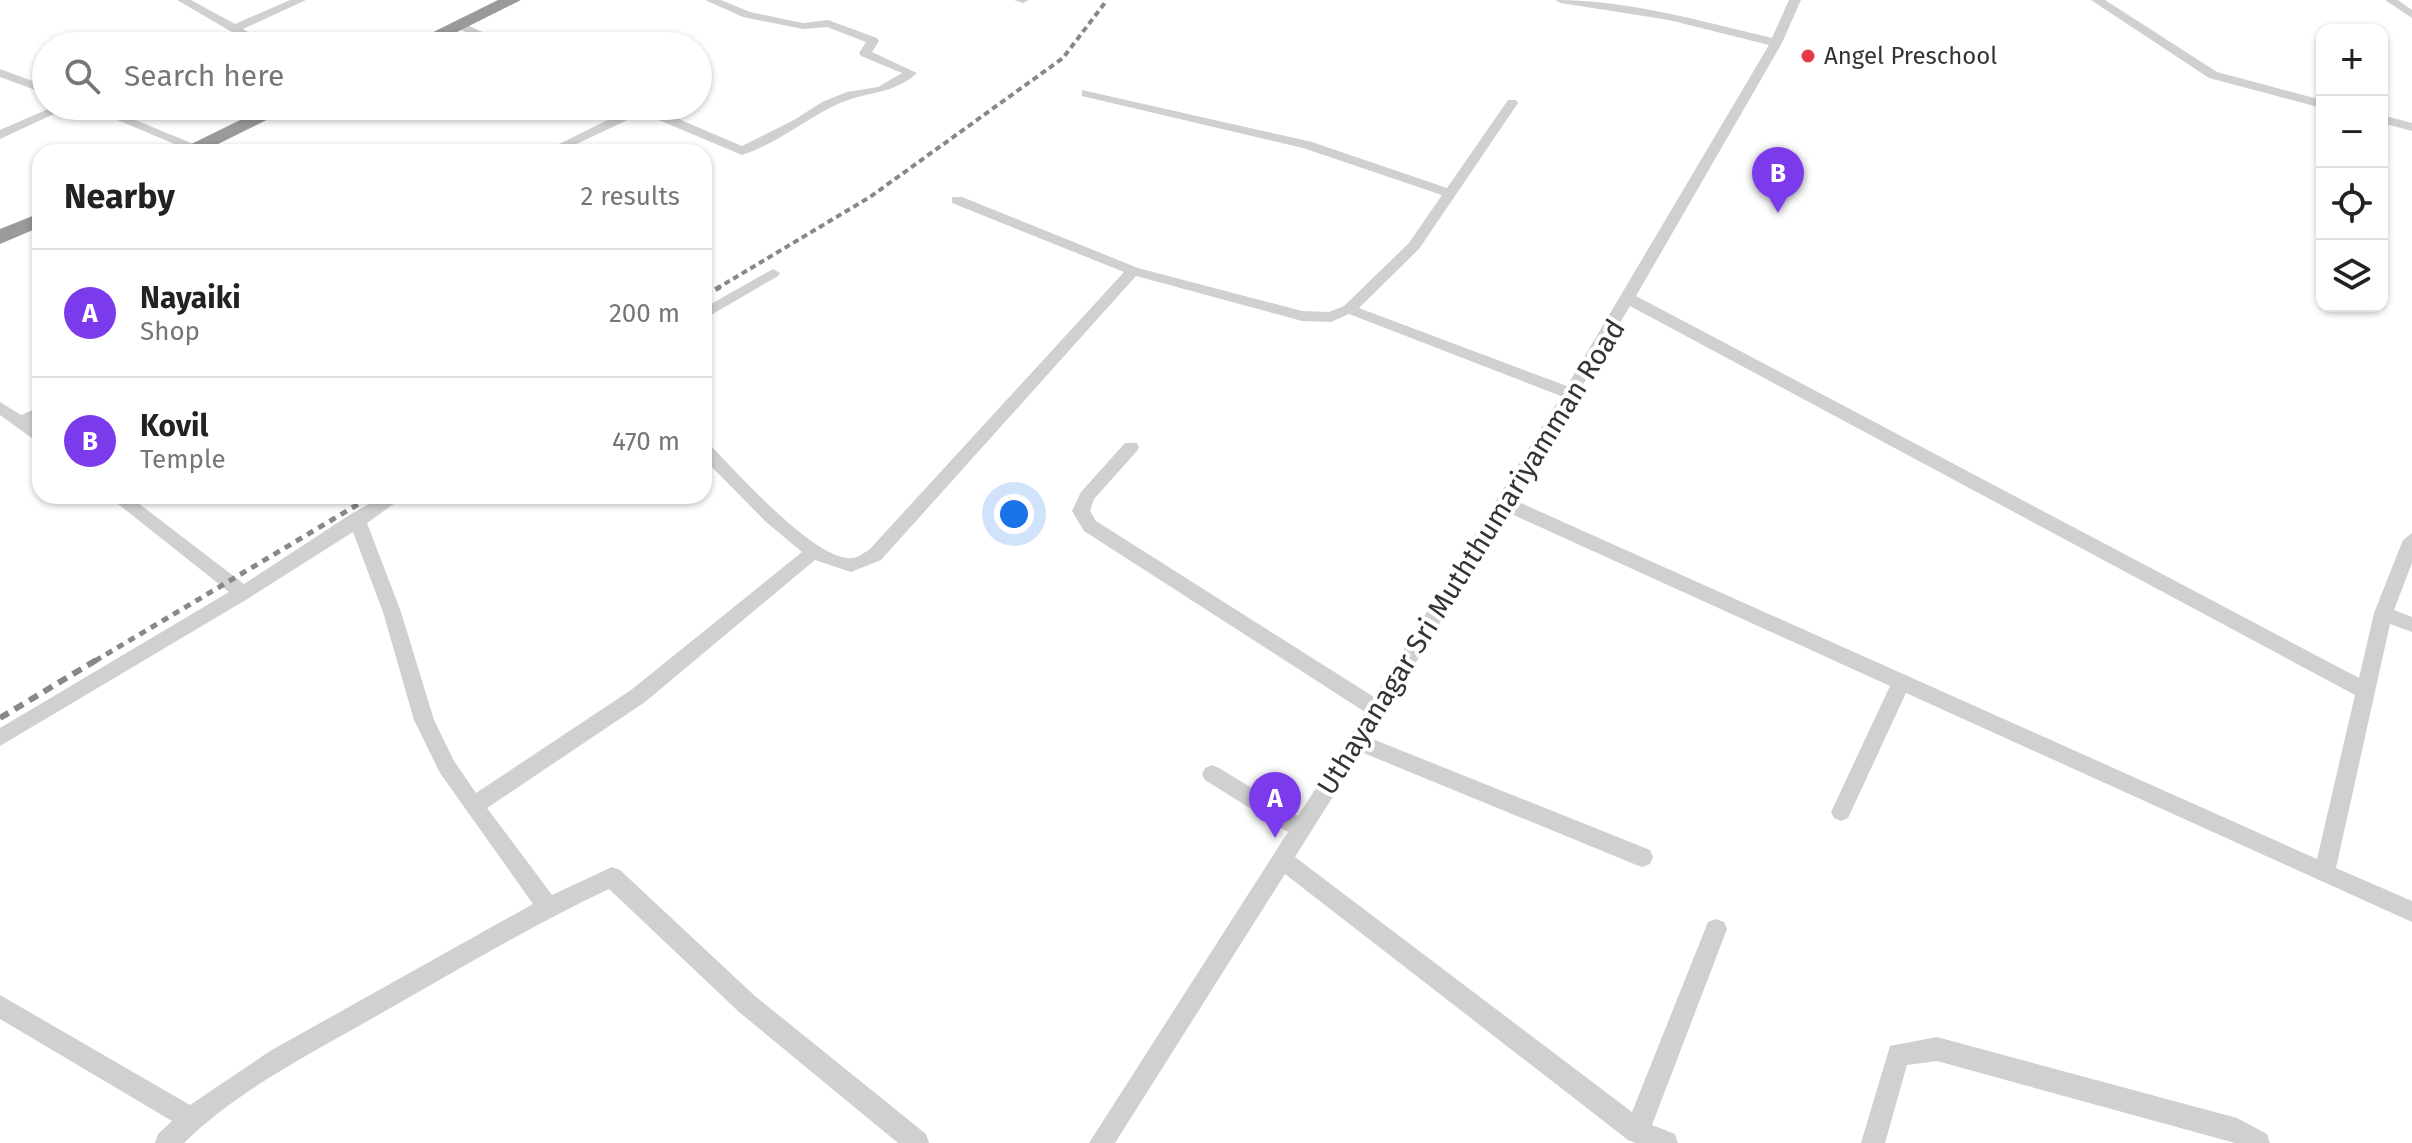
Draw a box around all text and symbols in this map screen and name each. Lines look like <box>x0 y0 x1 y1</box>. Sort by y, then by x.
map controls <box>2316 24 2388 312</box>
button: + <box>2316 24 2388 96</box>
search box <box>32 32 712 120</box>
place label: Angel Preschool <box>1824 42 1997 70</box>
marker: Angel Preschool <box>1799 47 1817 65</box>
icon: search <box>60 54 104 98</box>
text: Search here <box>124 58 284 94</box>
button: − <box>2316 96 2388 168</box>
pin: B <box>1752 147 1804 213</box>
button: locate <box>2316 168 2388 240</box>
text: Nearby <box>64 176 175 217</box>
text: 2 results <box>580 181 680 212</box>
button: layers <box>2316 240 2388 312</box>
text: Nayaiki <box>140 280 241 316</box>
text: A <box>82 298 98 329</box>
text: 200 m <box>609 298 680 329</box>
street label: Uthayanagar Sri Muththumariyamman Road <box>1310 313 1632 801</box>
text: Shop <box>140 316 200 347</box>
text: Kovil <box>140 408 209 444</box>
text: B <box>82 426 98 457</box>
text: 470 m <box>612 426 680 457</box>
text: Temple <box>140 444 226 475</box>
your location <box>994 494 1034 534</box>
pin: A <box>1249 772 1301 838</box>

